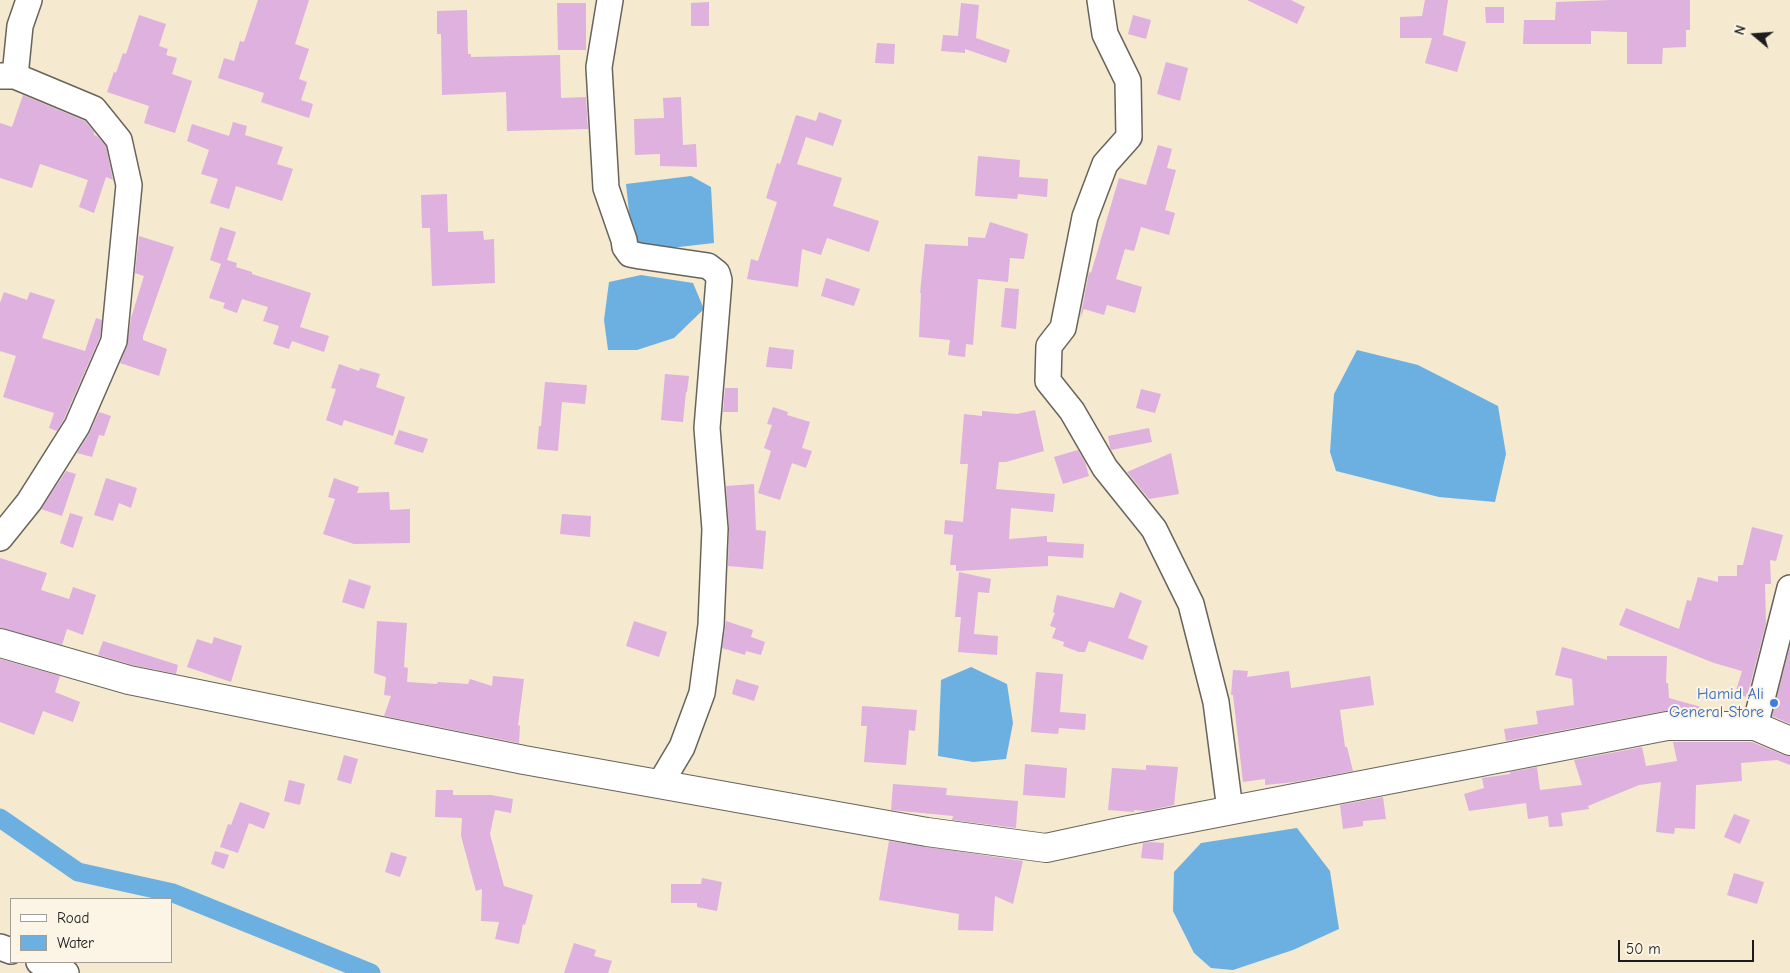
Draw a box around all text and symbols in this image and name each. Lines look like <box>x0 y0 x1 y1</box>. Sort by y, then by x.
north arrow <box>1730 10 1780 60</box>
text: N <box>1731 23 1750 37</box>
place label: Hamid Ali General Store <box>1669 684 1764 722</box>
marker: Hamid Ali General Store <box>1768 697 1780 709</box>
legend <box>10 898 172 963</box>
text: Road <box>57 909 89 927</box>
scale bar <box>1620 930 1756 962</box>
text: Water <box>57 934 94 952</box>
text: 50 m <box>1626 940 1661 958</box>

